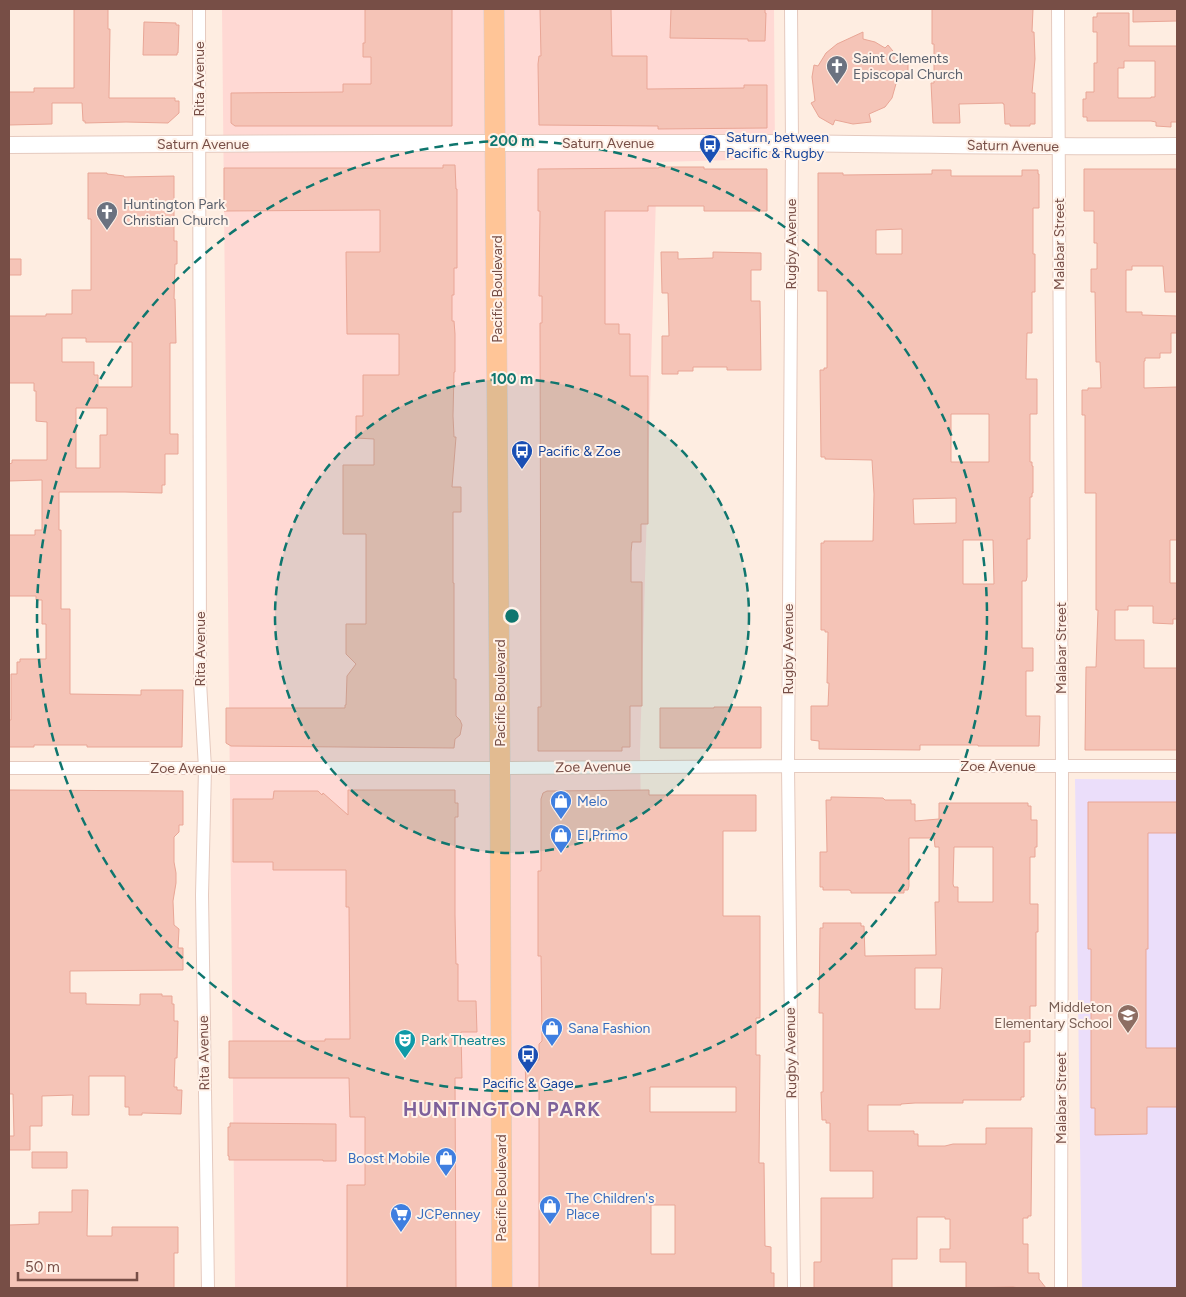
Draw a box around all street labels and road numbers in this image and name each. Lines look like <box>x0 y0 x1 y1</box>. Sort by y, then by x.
street label: Rita Avenue <box>191 41 208 117</box>
street label: Saturn Avenue <box>562 135 654 152</box>
street label: Saturn Avenue <box>157 136 249 153</box>
street label: Saturn Avenue <box>967 137 1060 155</box>
street label: Rugby Avenue <box>783 198 800 289</box>
street label: Malabar Street <box>1051 198 1068 290</box>
street label: Pacific Boulevard <box>489 235 506 343</box>
street label: Malabar Street <box>1053 602 1070 694</box>
street label: Rugby Avenue <box>780 603 797 694</box>
street label: Rita Avenue <box>192 611 209 687</box>
street label: Pacific Boulevard <box>492 639 509 747</box>
street label: Zoe Avenue <box>555 758 631 776</box>
street label: Zoe Avenue <box>960 758 1036 775</box>
street label: Zoe Avenue <box>150 760 226 777</box>
street label: Rugby Avenue <box>782 1007 800 1099</box>
street label: Rita Avenue <box>195 1015 213 1091</box>
street label: Malabar Street <box>1053 1052 1070 1144</box>
street label: Pacific Boulevard <box>493 1134 510 1242</box>

